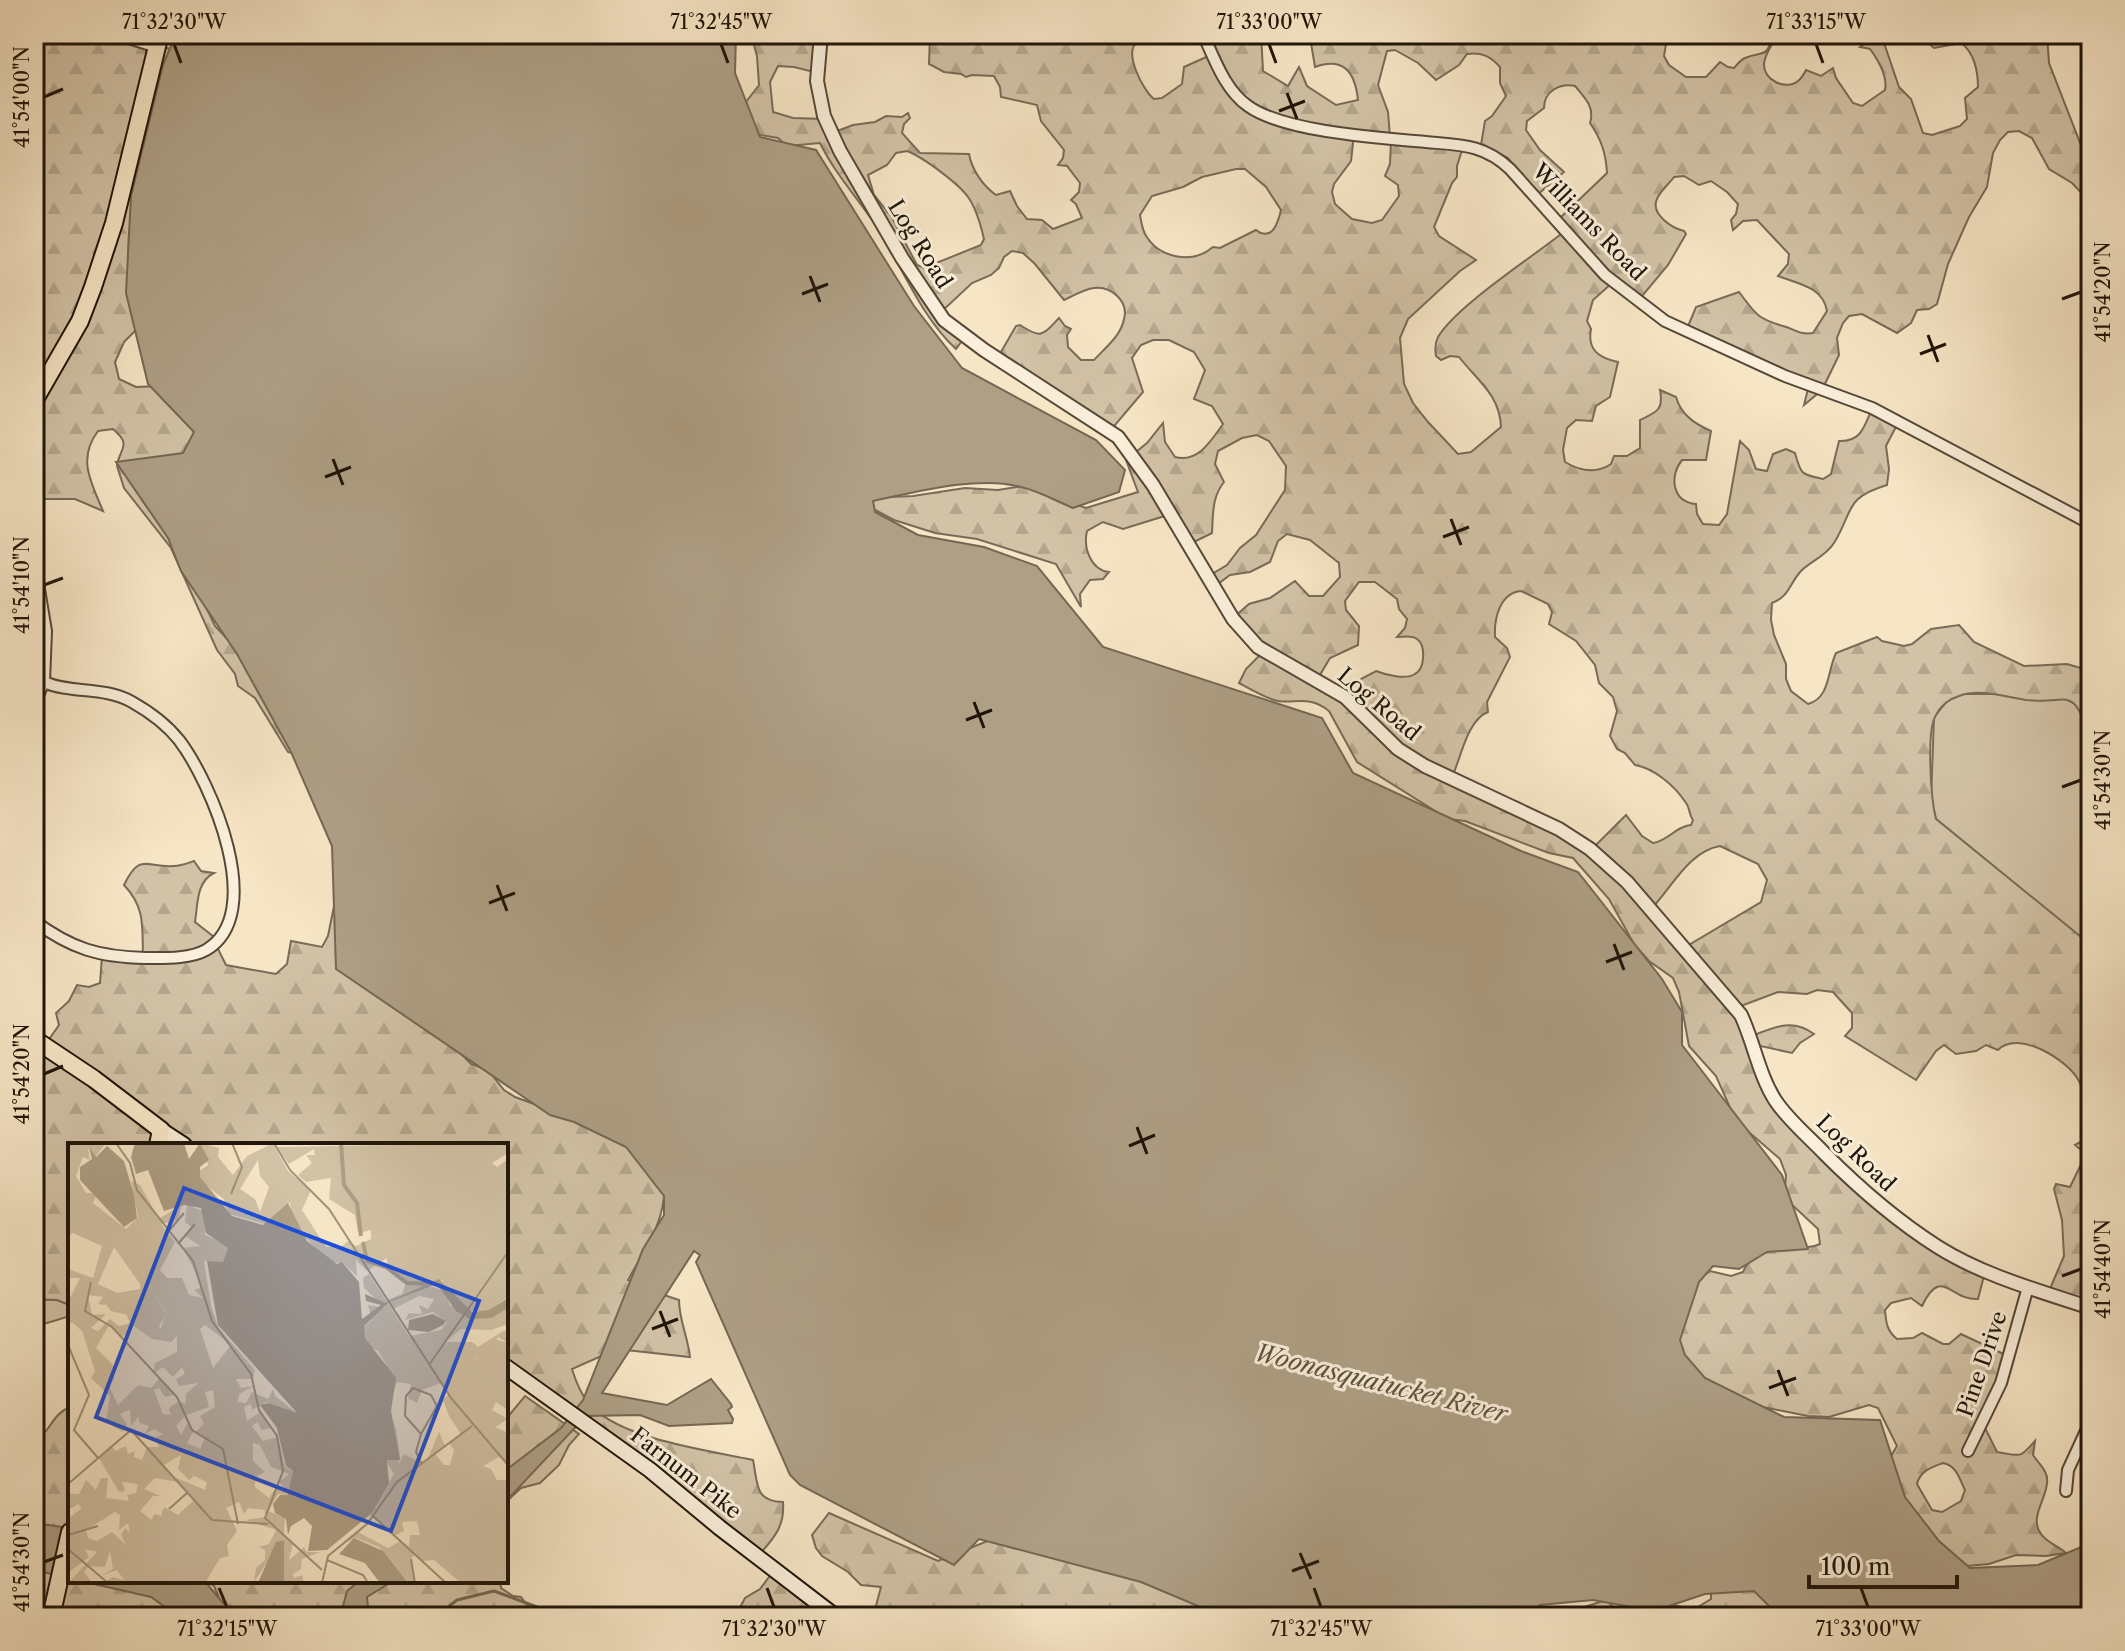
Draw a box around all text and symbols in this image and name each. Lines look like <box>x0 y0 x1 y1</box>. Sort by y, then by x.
text: 71°32'30"W <box>122 10 227 34</box>
text: 71°32'45"W <box>670 10 773 34</box>
text: 71°33'00"W <box>1216 10 1323 34</box>
text: 71°33'15"W <box>1766 10 1867 34</box>
text: 41°54'00"N <box>10 46 34 148</box>
street label: Williams Road <box>1526 157 1652 286</box>
street label: Log Road <box>882 195 958 293</box>
text: 41°54'20"N <box>2091 242 2115 343</box>
text: 41°54'10"N <box>10 536 34 634</box>
street label: Log Road <box>1332 662 1426 746</box>
text: 41°54'30"N <box>2091 730 2115 830</box>
text: 41°54'20"N <box>10 1024 34 1125</box>
street label: Log Road <box>1811 1109 1901 1197</box>
inset map <box>68 1143 508 1583</box>
text: 41°54'40"N <box>2091 1219 2115 1319</box>
street label: Pine Drive <box>1951 1307 2013 1421</box>
water label: Woonasquatucket River <box>1252 1338 1512 1429</box>
street label: Farnum Pike <box>625 1421 747 1525</box>
text: 41°54'30"N <box>10 1512 34 1612</box>
scale bar <box>1809 1539 1957 1589</box>
text: 100 m <box>1821 1552 1890 1581</box>
text: 71°32'15"W <box>177 1617 278 1641</box>
text: 71°32'30"W <box>722 1617 827 1641</box>
text: 71°32'45"W <box>1270 1617 1373 1641</box>
text: 71°33'00"W <box>1815 1617 1922 1641</box>

